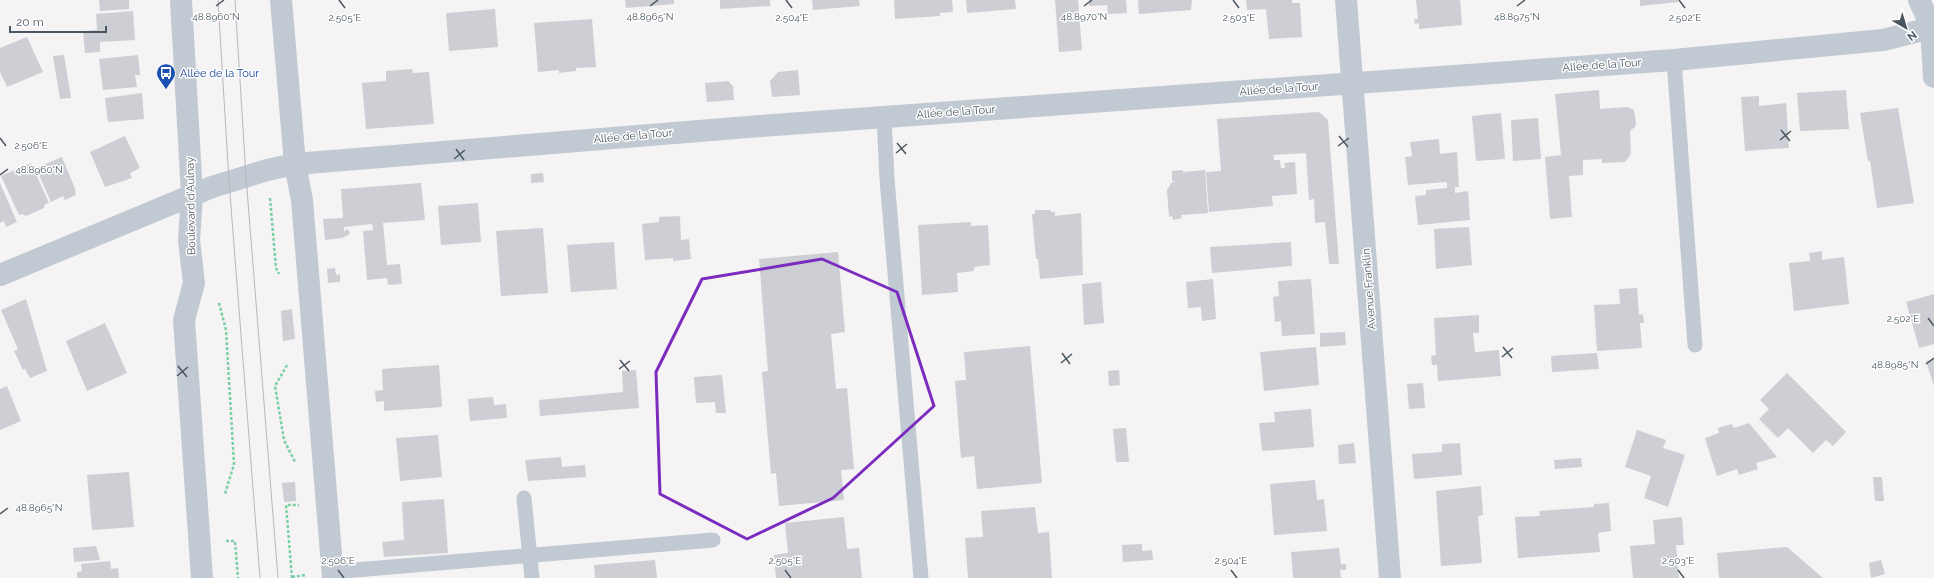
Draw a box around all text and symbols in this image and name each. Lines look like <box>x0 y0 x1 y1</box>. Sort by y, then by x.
scale bar <box>10 8 106 34</box>
north arrow <box>1886 8 1926 48</box>
text: 48.8960°N <box>192 11 240 22</box>
text: 48.8965°N <box>627 11 673 22</box>
text: 48.8970°N <box>1061 11 1107 22</box>
text: 48.8975°N <box>1494 11 1540 22</box>
text: 2.505°E <box>329 12 361 23</box>
text: 2.504°E <box>776 12 808 23</box>
text: 2.503°E <box>1223 12 1255 23</box>
text: 2.502°E <box>1669 12 1701 23</box>
text: 20 m <box>16 15 44 29</box>
text: N <box>1905 28 1919 43</box>
street label: Allée de la Tour <box>1562 56 1642 74</box>
bus stop icon: Allée de la Tour <box>155 62 177 90</box>
place label: Allée de la Tour <box>180 67 259 80</box>
street label: Allée de la Tour <box>1239 80 1319 98</box>
street label: Allée de la Tour <box>916 103 996 121</box>
street label: Allée de la Tour <box>593 126 673 146</box>
text: 2.506°E <box>14 140 48 151</box>
street label: Boulevard d'Aulnay <box>184 157 198 255</box>
text: 48.8960°N <box>15 164 63 175</box>
street label: Avenue Franklin <box>1360 248 1378 330</box>
text: 2.502°E <box>1887 313 1919 324</box>
text: 48.8985°N <box>1872 359 1918 370</box>
text: 48.8965°N <box>16 502 62 513</box>
text: 2.506°E <box>321 555 355 566</box>
text: 2.505°E <box>769 555 801 566</box>
text: 2.504°E <box>1215 555 1247 566</box>
text: 2.503°E <box>1662 555 1694 566</box>

